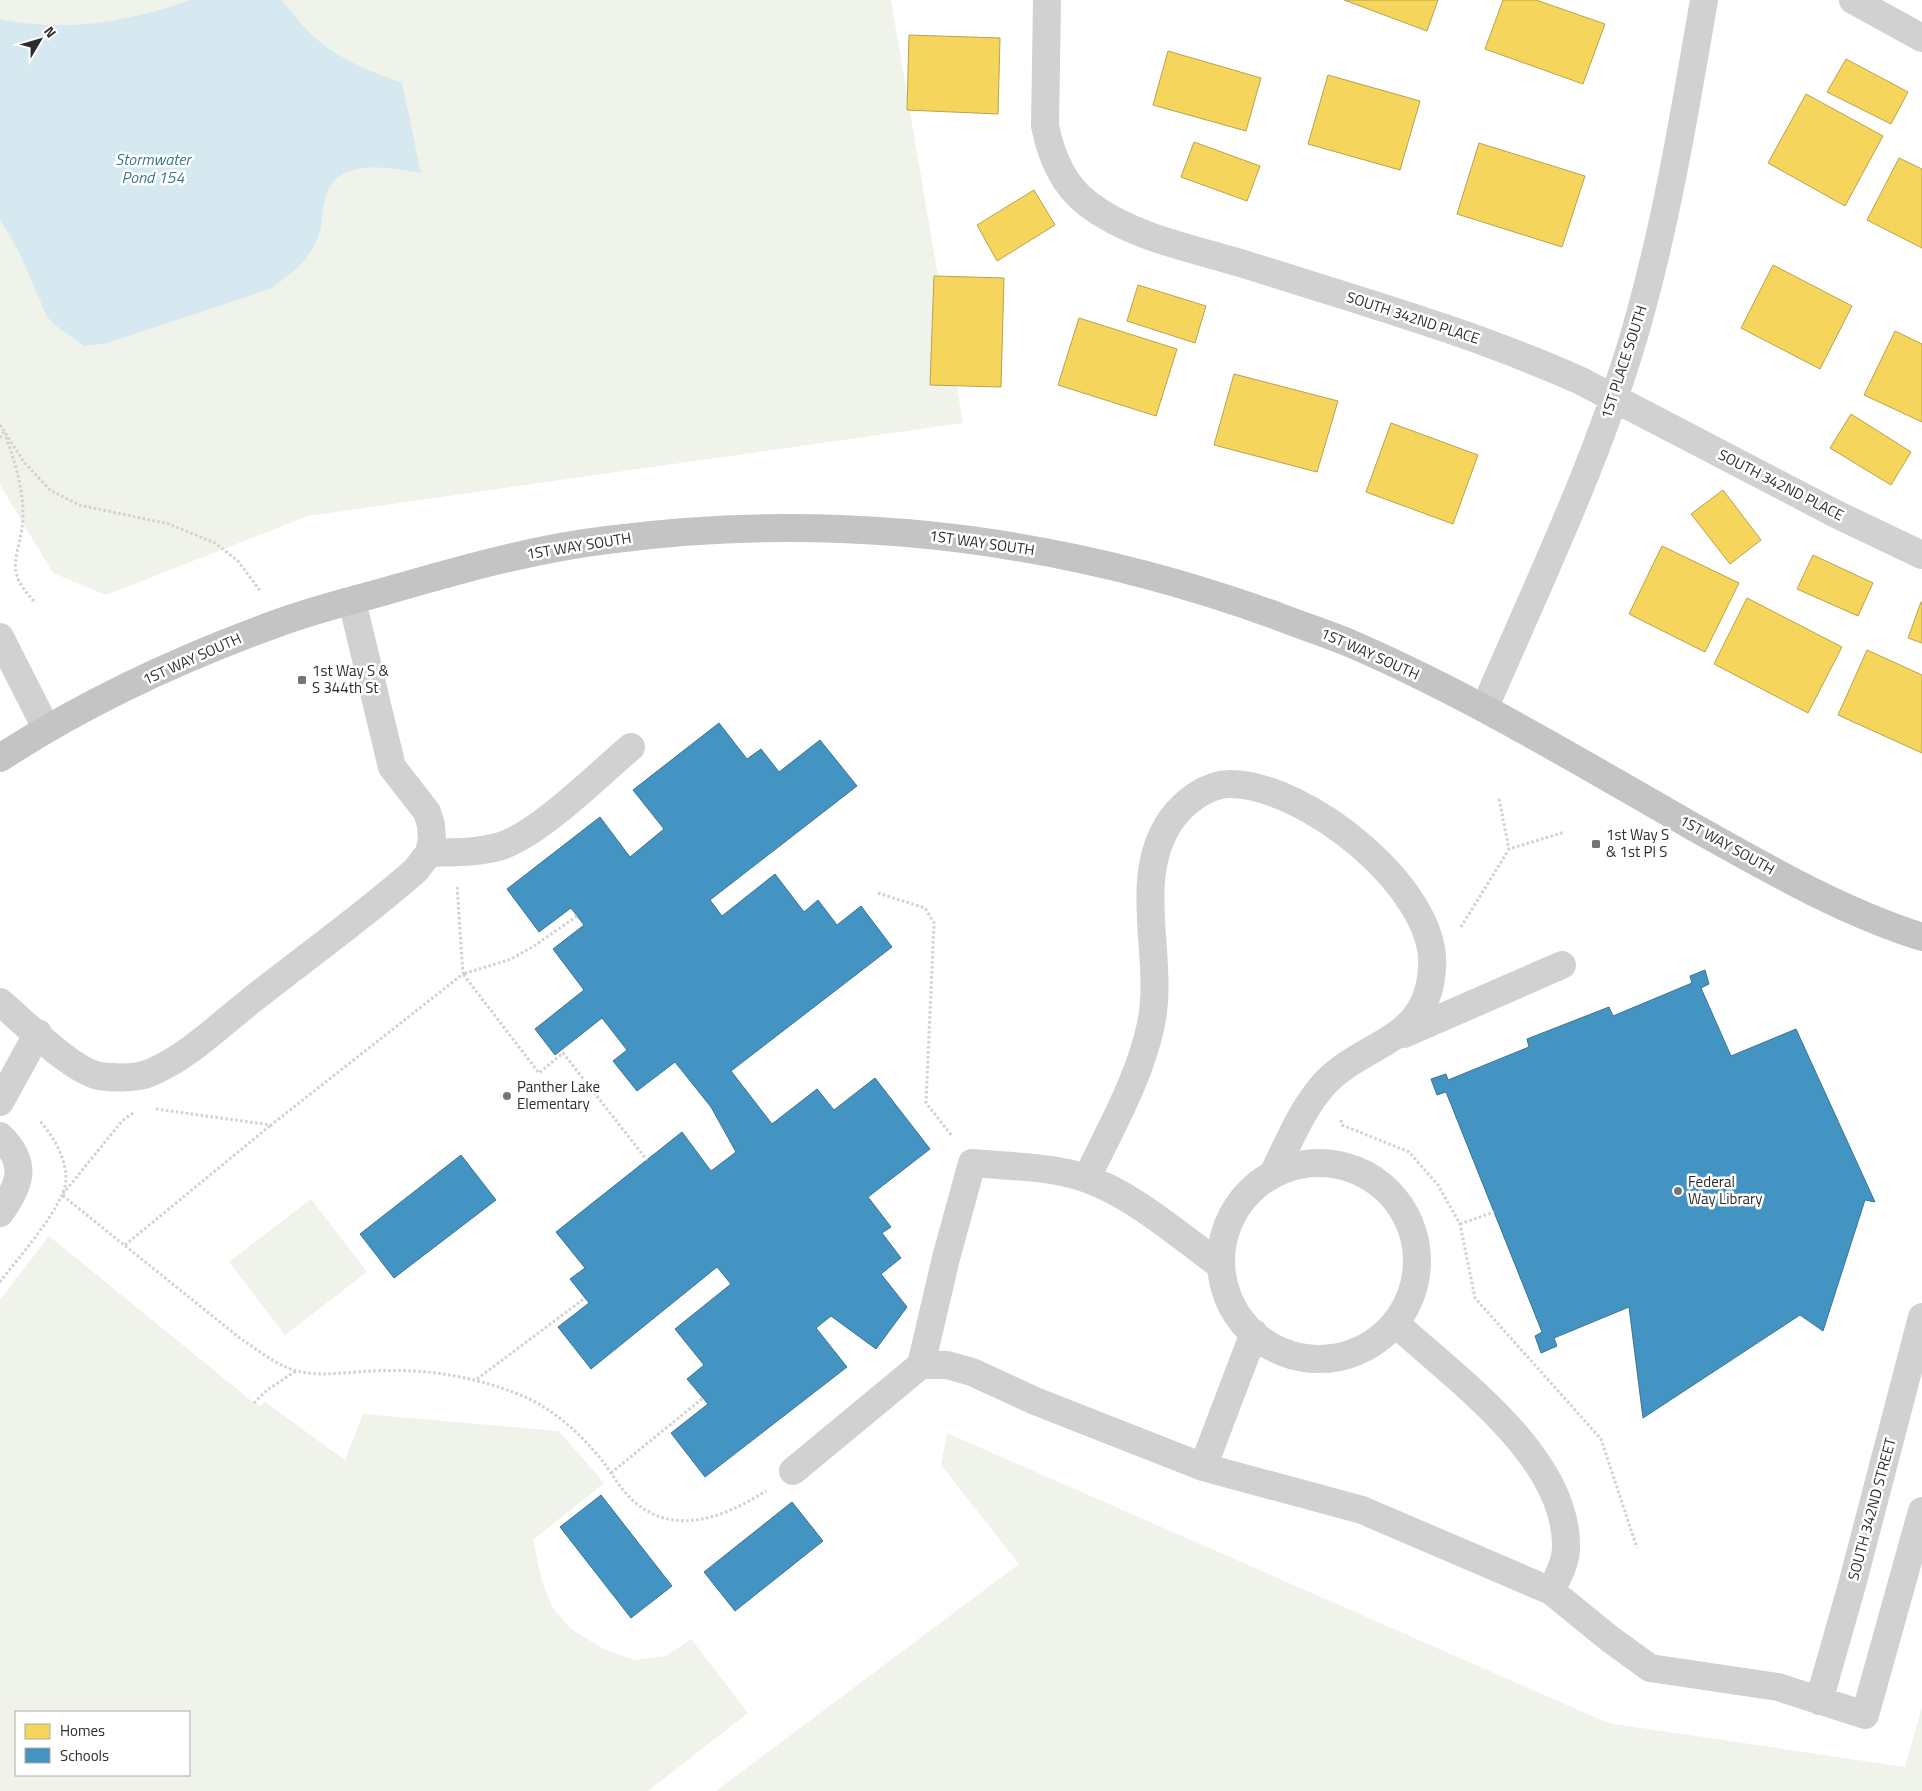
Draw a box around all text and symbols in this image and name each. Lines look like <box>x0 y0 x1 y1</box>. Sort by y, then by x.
north arrow <box>15 15 65 65</box>
text: N <box>39 21 62 42</box>
water label: Stormwater Pond 154 <box>115 147 193 189</box>
street label: SOUTH 342ND PLACE <box>1344 285 1483 350</box>
street label: 1ST PLACE SOUTH <box>1594 302 1653 422</box>
street label: SOUTH 342ND PLACE <box>1714 443 1848 526</box>
street label: 1ST WAY SOUTH <box>928 524 1036 561</box>
street label: 1ST WAY SOUTH <box>525 526 633 565</box>
street label: 1ST WAY SOUTH <box>1317 621 1423 686</box>
street label: 1ST WAY SOUTH <box>139 626 245 691</box>
place label: 1st Way S & S 344th St <box>312 659 389 699</box>
marker: 1st Way S & S 344th St <box>296 674 308 686</box>
street label: 1ST WAY SOUTH <box>1675 809 1779 880</box>
place label: 1st Way S & 1st Pl S <box>1606 823 1669 863</box>
marker: 1st Way S & 1st Pl S <box>1590 838 1602 850</box>
place label: Panther Lake Elementary <box>517 1075 600 1115</box>
marker: Panther Lake Elementary <box>501 1090 513 1102</box>
place label: Federal Way Library <box>1688 1170 1763 1210</box>
marker: Federal Way Library <box>1672 1185 1684 1197</box>
street label: SOUTH 342ND STREET <box>1841 1435 1902 1583</box>
legend <box>15 1711 190 1776</box>
text: Homes <box>60 1719 105 1742</box>
text: Schools <box>60 1744 109 1767</box>

